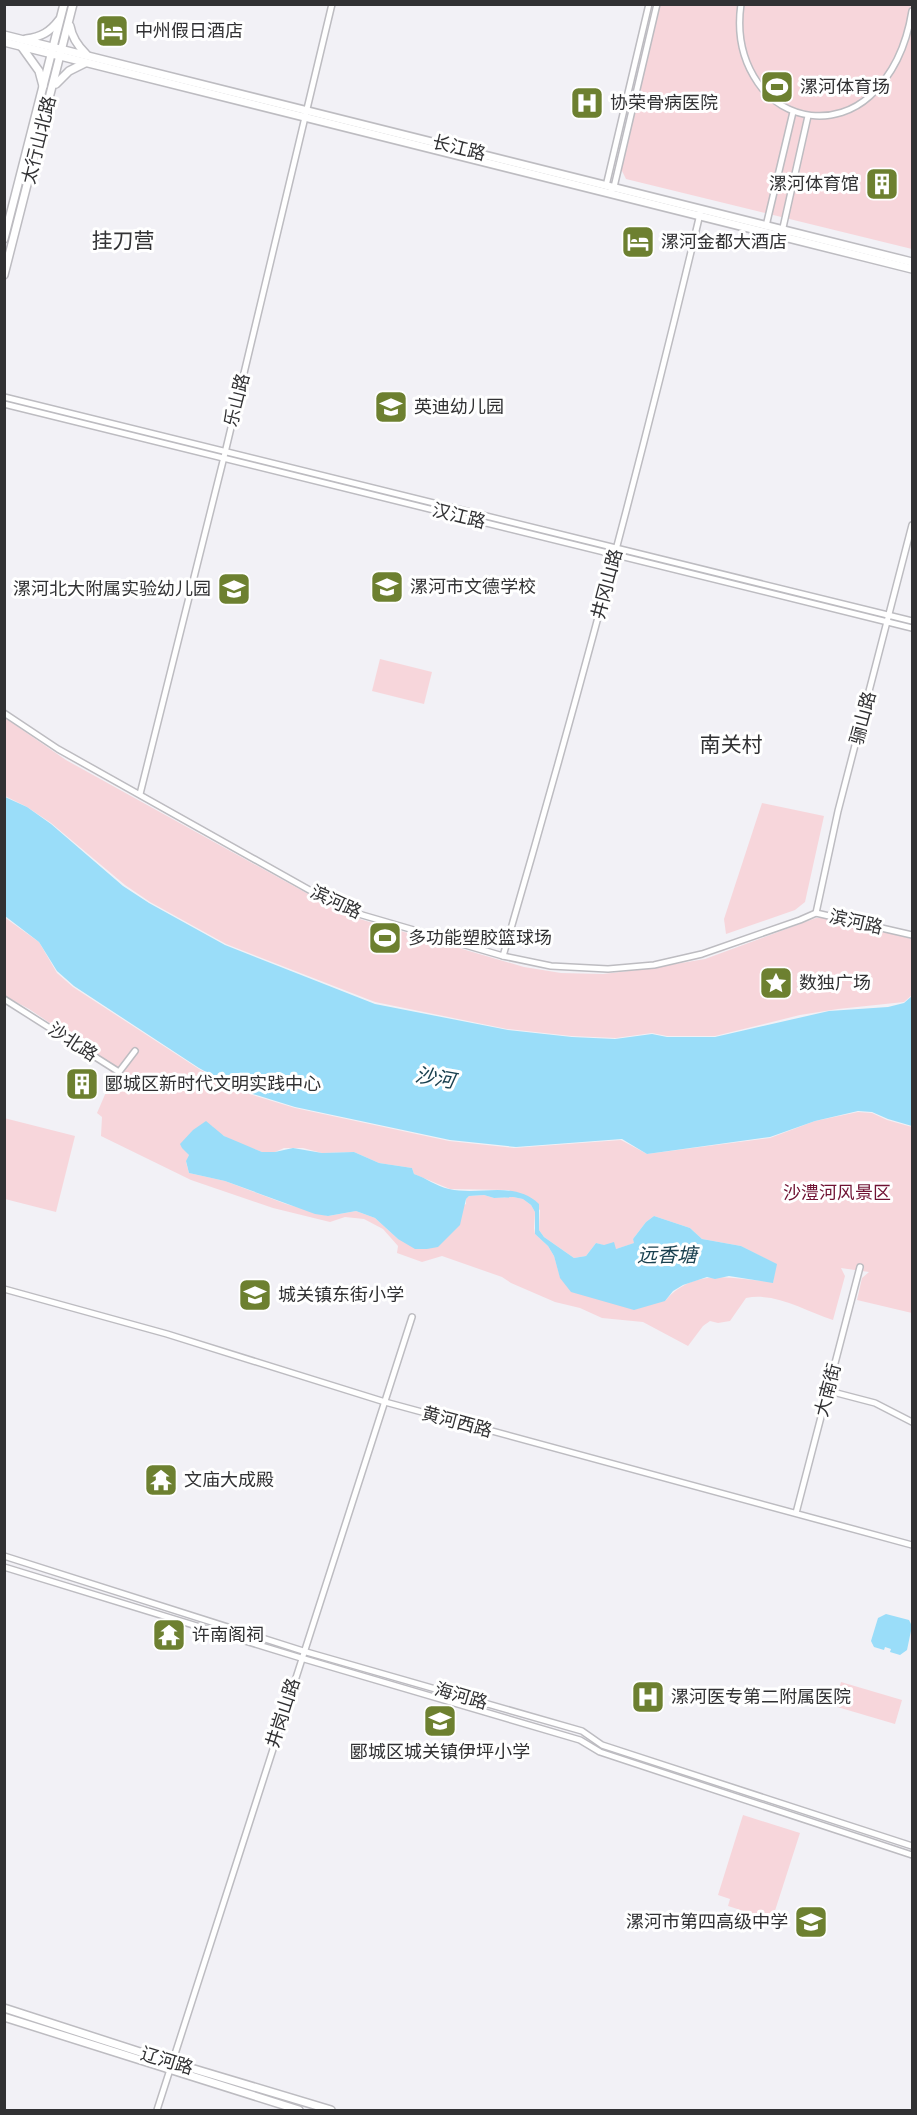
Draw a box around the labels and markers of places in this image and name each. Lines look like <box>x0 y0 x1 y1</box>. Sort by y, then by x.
hotel icon: 中州假日酒店 <box>94 13 130 49</box>
place label: 中州假日酒店 <box>135 20 243 42</box>
sports icon: 漯河体育场 <box>759 69 795 105</box>
place label: 漯河体育场 <box>800 76 890 98</box>
hospital icon: 协荣骨病医院 <box>569 85 605 121</box>
place label: 协荣骨病医院 <box>610 92 718 114</box>
building icon: 漯河体育馆 <box>864 166 900 202</box>
place label: 漯河体育馆 <box>769 173 859 195</box>
hotel icon: 漯河金都大酒店 <box>620 224 656 260</box>
place label: 漯河金都大酒店 <box>661 231 787 253</box>
school or university icon: 英迪幼儿园 <box>373 389 409 425</box>
place label: 英迪幼儿园 <box>414 396 504 418</box>
school or university icon: 漯河市文德学校 <box>369 569 405 605</box>
school or university icon: 漯河北大附属实验幼儿园 <box>216 571 252 607</box>
place label: 漯河市文德学校 <box>410 576 536 598</box>
place label: 漯河北大附属实验幼儿园 <box>13 578 211 600</box>
sports icon: 多功能塑胶篮球场 <box>367 920 403 956</box>
place label: 多功能塑胶篮球场 <box>408 927 552 949</box>
place icon: 数独广场 <box>758 965 794 1001</box>
place label: 数独广场 <box>799 972 871 994</box>
building icon: 郾城区新时代文明实践中心 <box>64 1066 100 1102</box>
place label: 郾城区新时代文明实践中心 <box>105 1073 321 1095</box>
school or university icon: 城关镇东街小学 <box>237 1277 273 1313</box>
place label: 城关镇东街小学 <box>278 1284 404 1306</box>
temple icon: 文庙大成殿 <box>143 1462 179 1498</box>
place label: 文庙大成殿 <box>184 1469 274 1491</box>
temple icon: 许南阁祠 <box>151 1617 187 1653</box>
place label: 许南阁祠 <box>192 1624 264 1646</box>
hospital icon: 漯河医专第二附属医院 <box>630 1679 666 1715</box>
place label: 漯河医专第二附属医院 <box>671 1686 851 1708</box>
school or university icon: 郾城区城关镇伊坪小学 <box>422 1703 458 1739</box>
place label: 郾城区城关镇伊坪小学 <box>350 1741 530 1763</box>
school or university icon: 漯河市第四高级中学 <box>793 1904 829 1940</box>
place label: 漯河市第四高级中学 <box>626 1911 788 1933</box>

